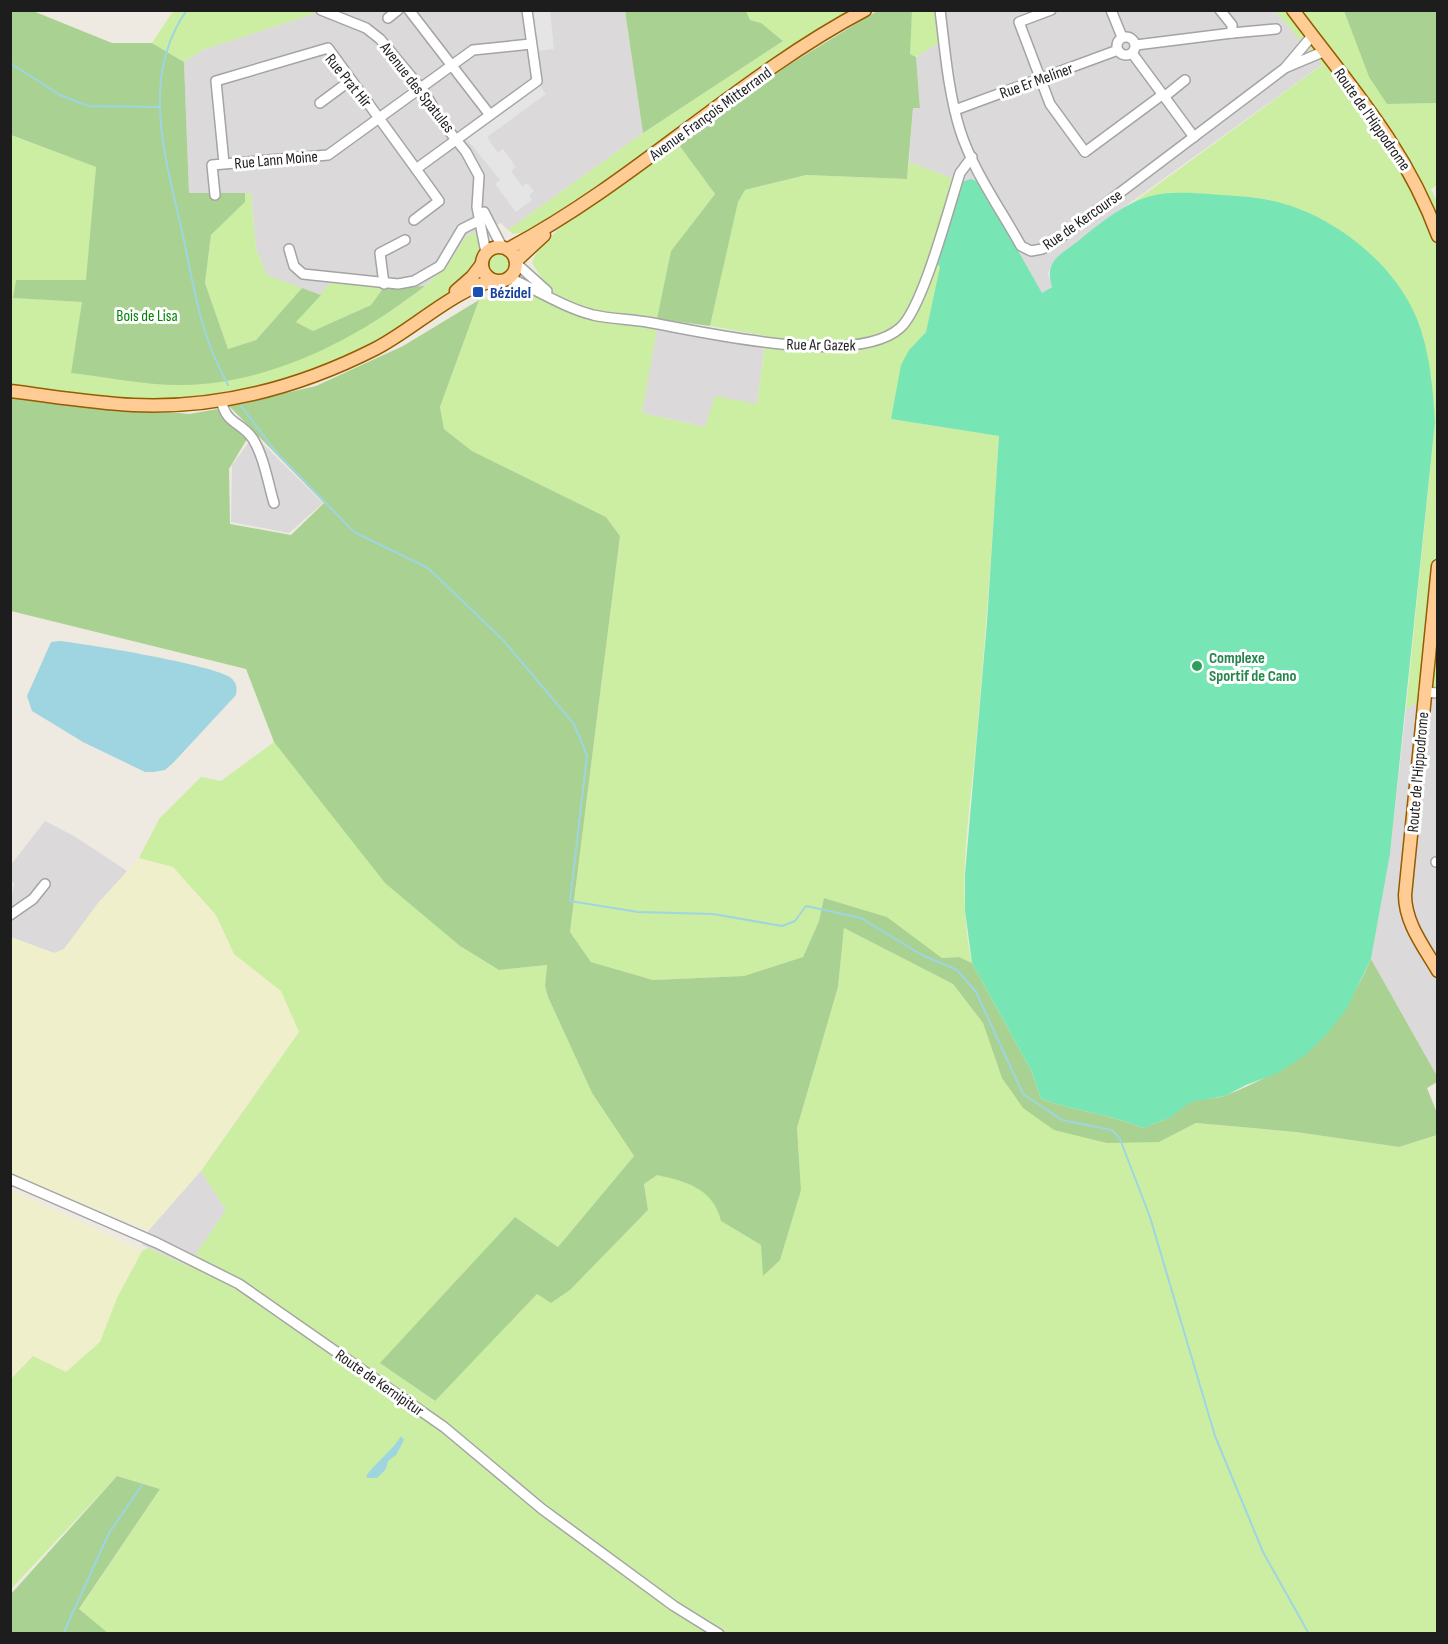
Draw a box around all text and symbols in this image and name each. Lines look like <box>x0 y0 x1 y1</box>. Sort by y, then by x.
street label: Avenue des Spatules <box>375 38 458 137</box>
street label: Rue Prat Hir <box>320 50 375 112</box>
street label: Rue Er Meliner <box>997 59 1076 103</box>
street label: Avenue François Mitterrand <box>645 63 776 166</box>
street label: Route de l'Hippodrome <box>1329 65 1414 175</box>
street label: Rue Lann Moine <box>234 147 319 174</box>
street label: Rue de Kercourse <box>1039 186 1126 255</box>
place label: Bézidel <box>490 284 531 303</box>
marker: Bézidel <box>471 285 485 299</box>
park label: Bois de Lisa <box>116 307 178 326</box>
street label: Rue Ar Gazek <box>786 335 856 356</box>
place label: Complexe Sportif de Cano <box>1209 649 1296 686</box>
marker: Complexe Sportif de Cano <box>1190 659 1204 673</box>
street label: Route de l'Hippodrome <box>1404 711 1433 833</box>
street label: Route de Kernipitur <box>331 1346 427 1421</box>

